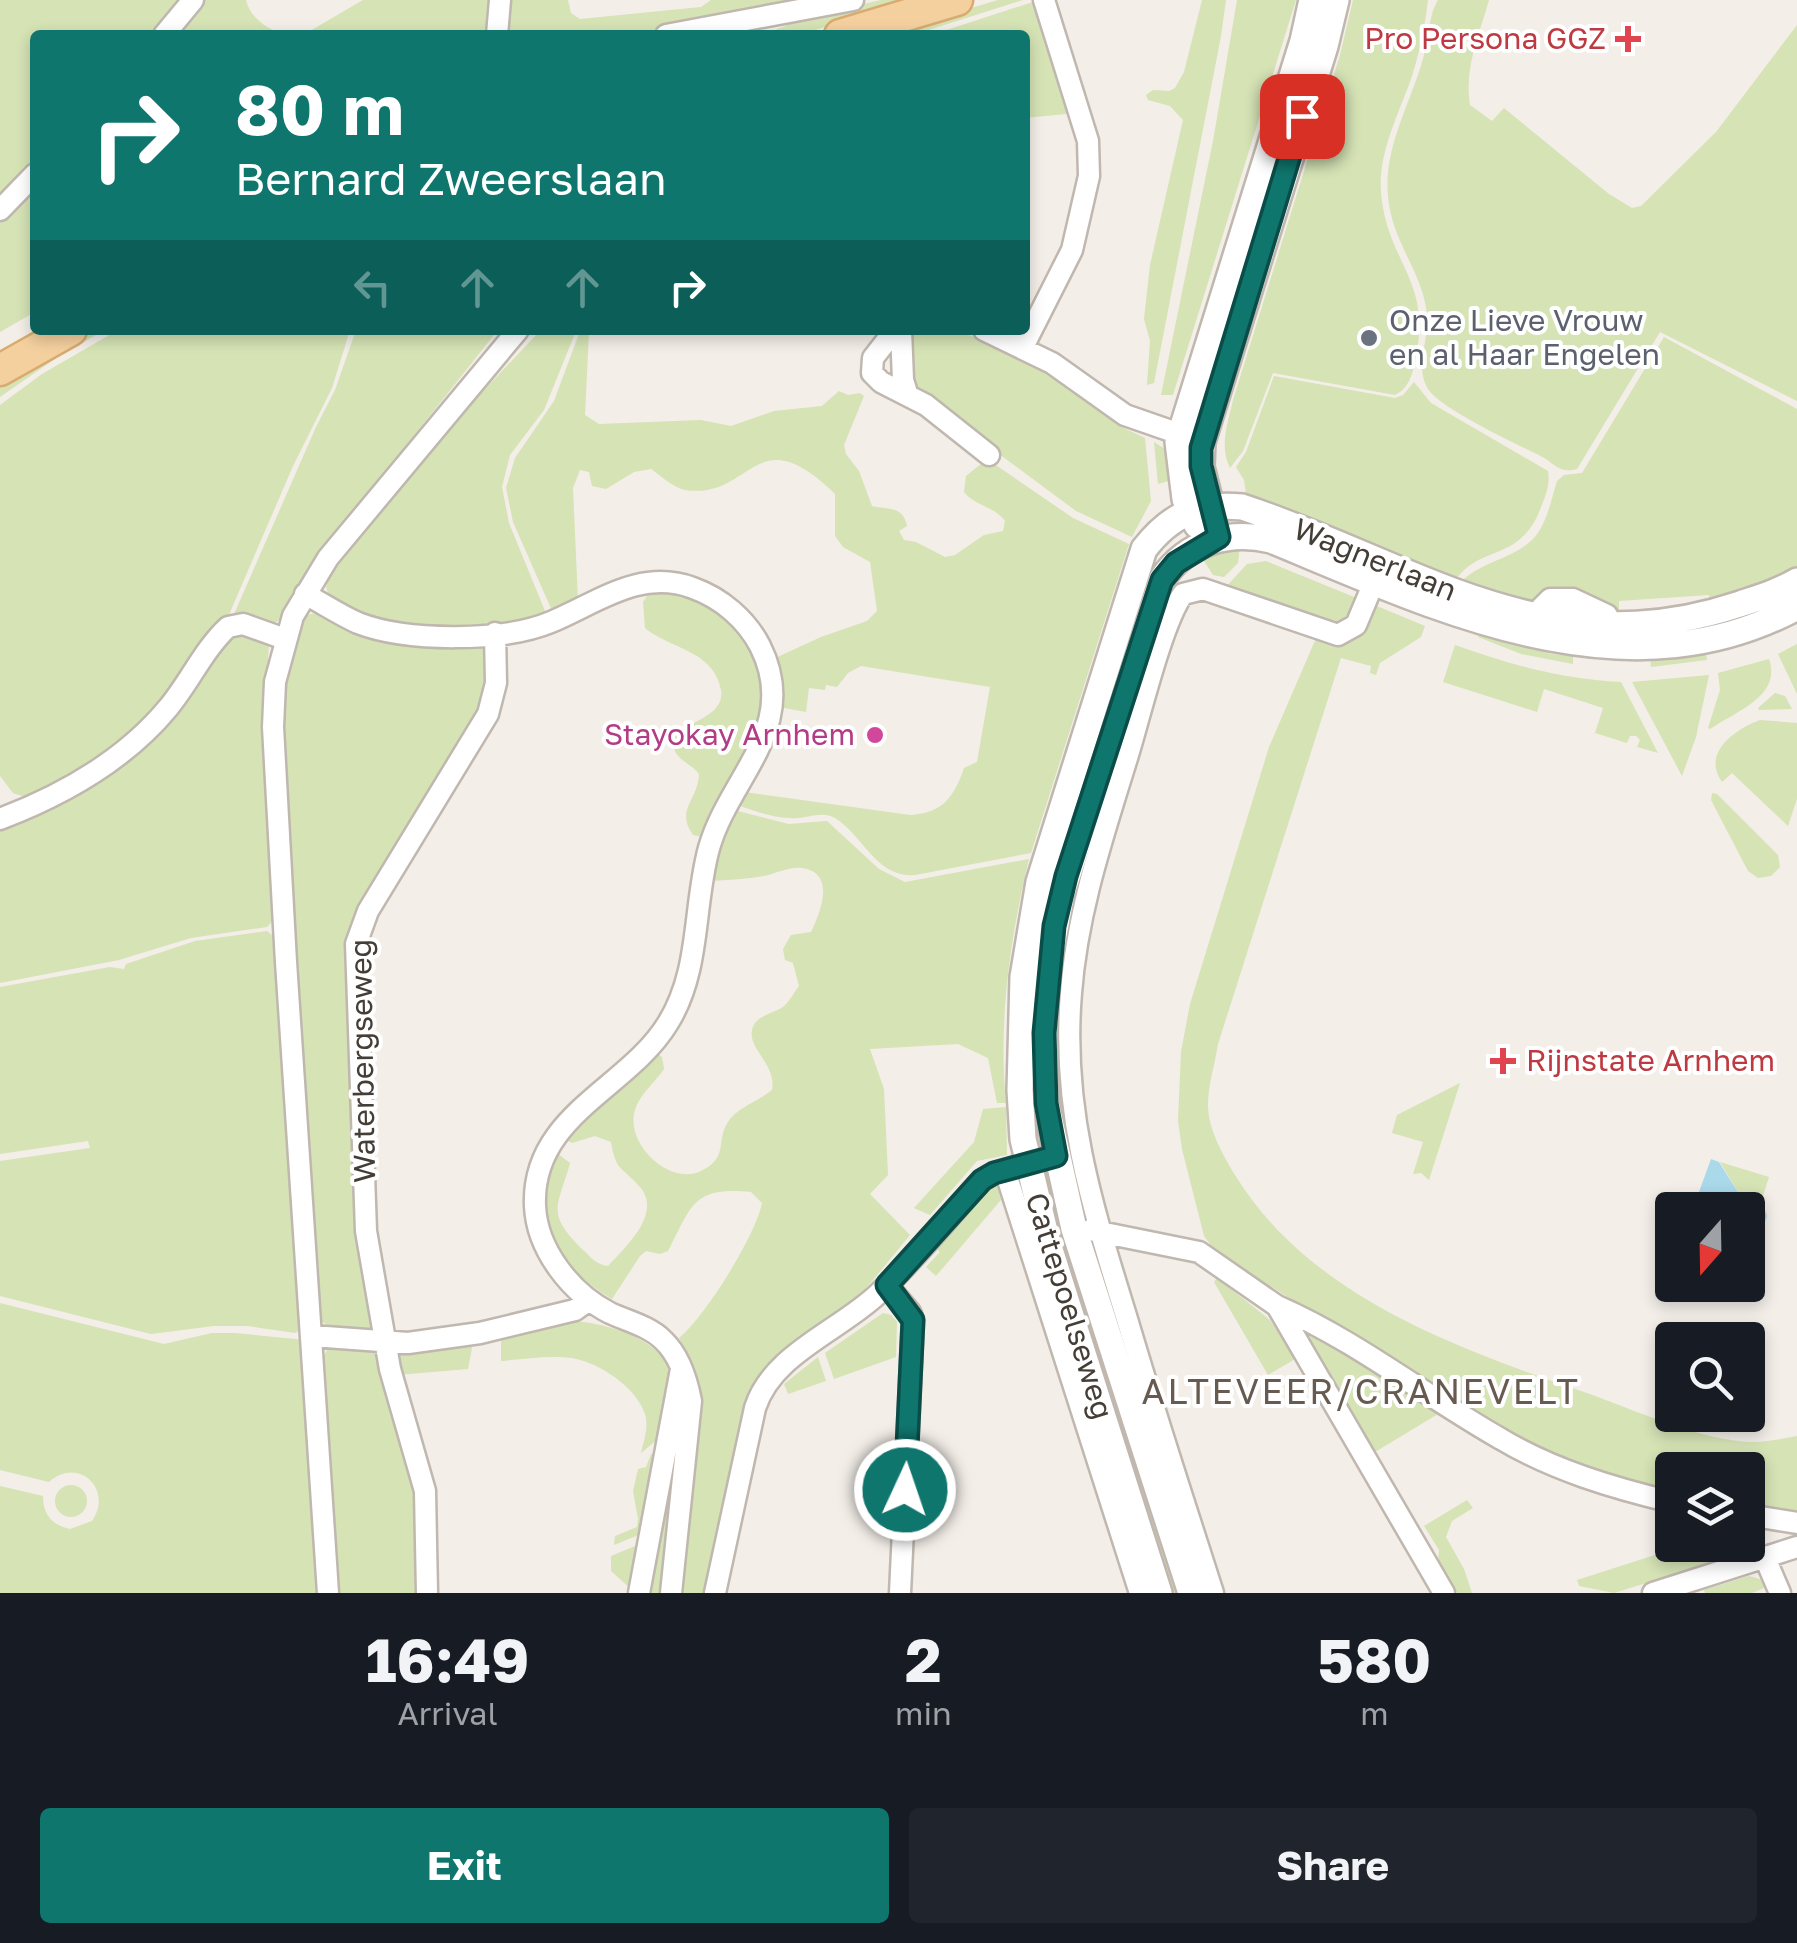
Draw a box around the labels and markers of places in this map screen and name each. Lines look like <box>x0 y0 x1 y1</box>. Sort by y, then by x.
place label: Pro Persona GGZ <box>1364 20 1606 56</box>
marker: Pro Persona GGZ <box>1615 26 1641 52</box>
pin <box>1260 74 1345 159</box>
place label: Onze Lieve Vrouw en al Haar Engelen <box>1389 302 1660 372</box>
marker: Onze Lieve Vrouw en al Haar Engelen <box>1358 327 1380 349</box>
place label: Stayokay Arnhem <box>604 716 855 752</box>
marker: Stayokay Arnhem <box>864 724 886 746</box>
place label: Rijnstate Arnhem <box>1526 1042 1775 1078</box>
marker: Rijnstate Arnhem <box>1490 1048 1516 1074</box>

